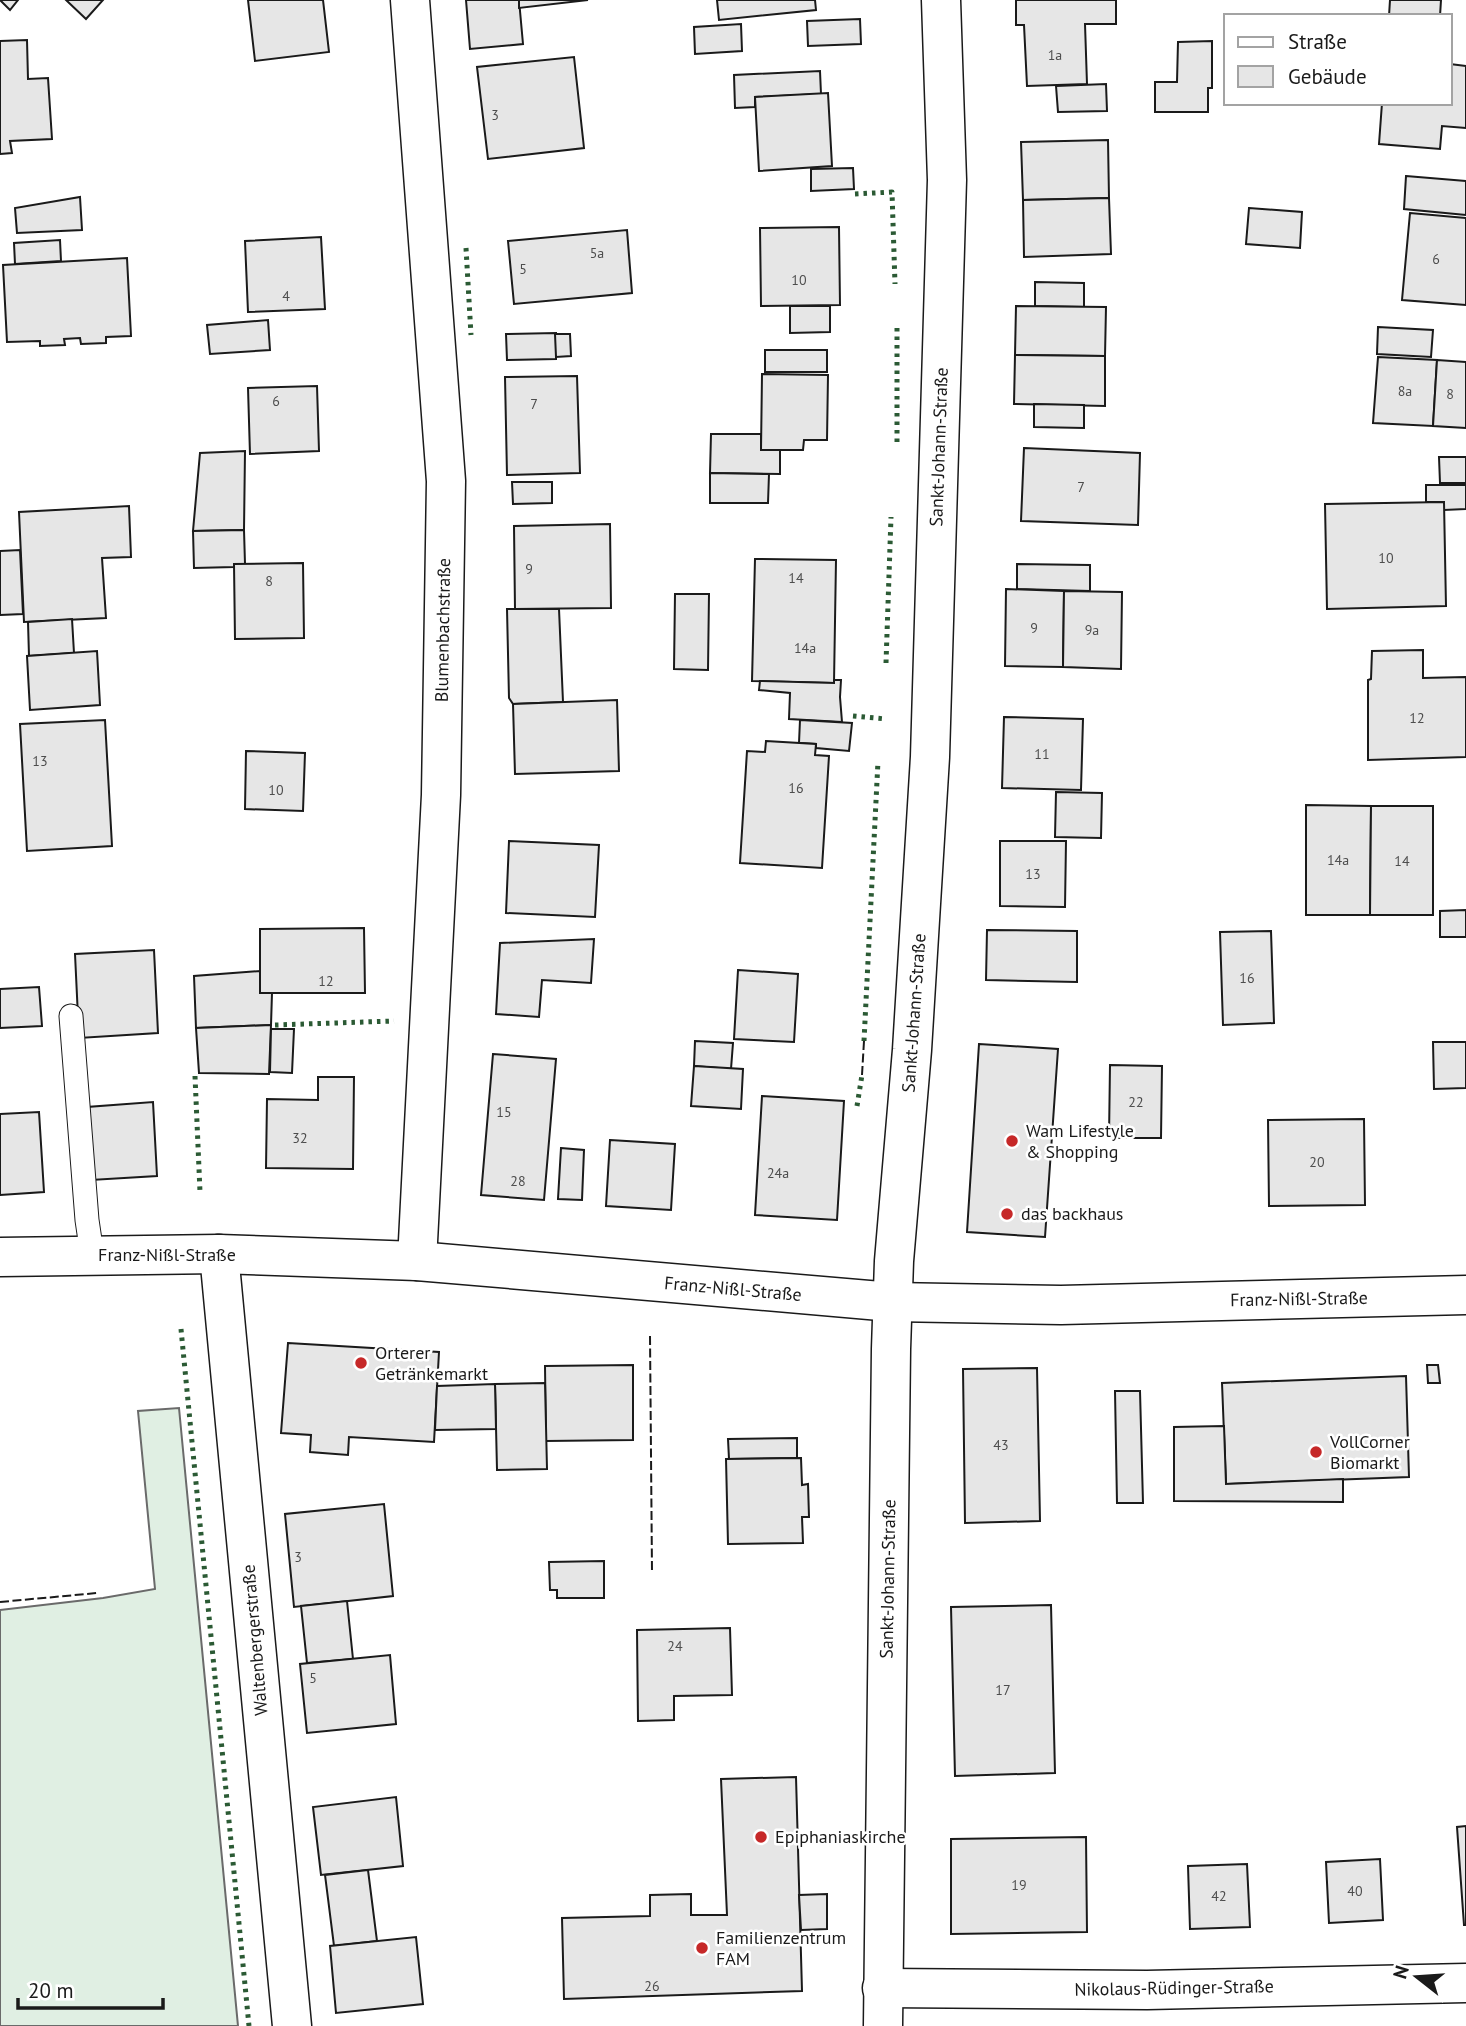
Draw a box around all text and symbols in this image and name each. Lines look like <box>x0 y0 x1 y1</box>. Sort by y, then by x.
legend <box>1224 14 1452 105</box>
text: Straße <box>1288 28 1347 55</box>
house number: 1a <box>1048 46 1062 64</box>
text: Gebäude <box>1288 63 1367 90</box>
house number: 3 <box>491 106 499 124</box>
house number: 5a <box>590 244 604 262</box>
house number: 6 <box>1432 250 1440 268</box>
house number: 5 <box>519 260 527 278</box>
house number: 10 <box>791 271 807 289</box>
house number: 4 <box>282 287 290 305</box>
street label: Sankt-Johann-Straße <box>924 367 953 527</box>
house number: 8a <box>1398 382 1412 400</box>
house number: 8 <box>1446 385 1454 403</box>
house number: 6 <box>272 392 280 410</box>
house number: 7 <box>530 395 538 413</box>
house number: 7 <box>1077 478 1085 496</box>
house number: 10 <box>1378 549 1394 567</box>
street label: Blumenbachstraße <box>430 558 455 702</box>
house number: 9 <box>525 560 533 578</box>
house number: 14 <box>788 569 804 587</box>
house number: 8 <box>265 572 273 590</box>
house number: 9 <box>1030 619 1038 637</box>
house number: 9a <box>1085 621 1099 639</box>
house number: 14a <box>794 639 816 657</box>
house number: 12 <box>1409 709 1425 727</box>
house number: 11 <box>1034 745 1050 763</box>
house number: 13 <box>32 752 48 770</box>
house number: 16 <box>788 779 804 797</box>
house number: 10 <box>268 781 284 799</box>
house number: 14a <box>1327 851 1349 869</box>
house number: 14 <box>1394 852 1410 870</box>
house number: 13 <box>1025 865 1041 883</box>
street label: Sankt-Johann-Straße <box>896 933 931 1093</box>
house number: 16 <box>1239 969 1255 987</box>
house number: 12 <box>318 972 334 990</box>
house number: 22 <box>1128 1093 1144 1111</box>
house number: 15 <box>496 1103 512 1121</box>
place label: Wam Lifestyle & Shopping <box>1026 1119 1134 1163</box>
house number: 32 <box>292 1129 308 1147</box>
marker: Wam Lifestyle & Shopping <box>1004 1133 1020 1149</box>
house number: 20 <box>1309 1153 1325 1171</box>
house number: 24a <box>767 1164 789 1182</box>
house number: 28 <box>510 1172 526 1190</box>
place label: das backhaus <box>1021 1202 1123 1225</box>
marker: das backhaus <box>999 1206 1015 1222</box>
street label: Franz-Nißl-Straße <box>98 1243 236 1266</box>
street label: Franz-Nißl-Straße <box>663 1271 803 1306</box>
street label: Franz-Nißl-Straße <box>1230 1286 1368 1311</box>
place label: Orterer Getränkemarkt <box>375 1341 488 1385</box>
marker: Orterer Getränkemarkt <box>353 1355 369 1371</box>
place label: VollCorner Biomarkt <box>1329 1430 1410 1474</box>
house number: 43 <box>993 1436 1009 1454</box>
marker: VollCorner Biomarkt <box>1308 1444 1324 1460</box>
street label: Sankt-Johann-Straße <box>875 1499 900 1659</box>
house number: 3 <box>294 1548 302 1566</box>
street label: Waltenbergerstraße <box>236 1563 273 1717</box>
house number: 24 <box>667 1637 683 1655</box>
house number: 5 <box>309 1669 317 1687</box>
house number: 17 <box>995 1681 1011 1699</box>
place label: Epiphaniaskirche <box>775 1825 906 1848</box>
marker: Epiphaniaskirche <box>753 1829 769 1845</box>
house number: 19 <box>1011 1876 1027 1894</box>
house number: 40 <box>1347 1882 1363 1900</box>
house number: 42 <box>1211 1887 1227 1905</box>
place label: Familienzentrum FAM <box>716 1926 846 1970</box>
marker: Familienzentrum FAM <box>694 1940 710 1956</box>
north arrow <box>1382 1942 1452 2012</box>
text: N <box>1387 1963 1414 1982</box>
scale bar <box>18 1966 163 2010</box>
street label: Nikolaus-Rüdinger-Straße <box>1074 1974 1274 2001</box>
text: 20 m <box>28 1977 74 2004</box>
house number: 26 <box>644 1977 660 1995</box>

